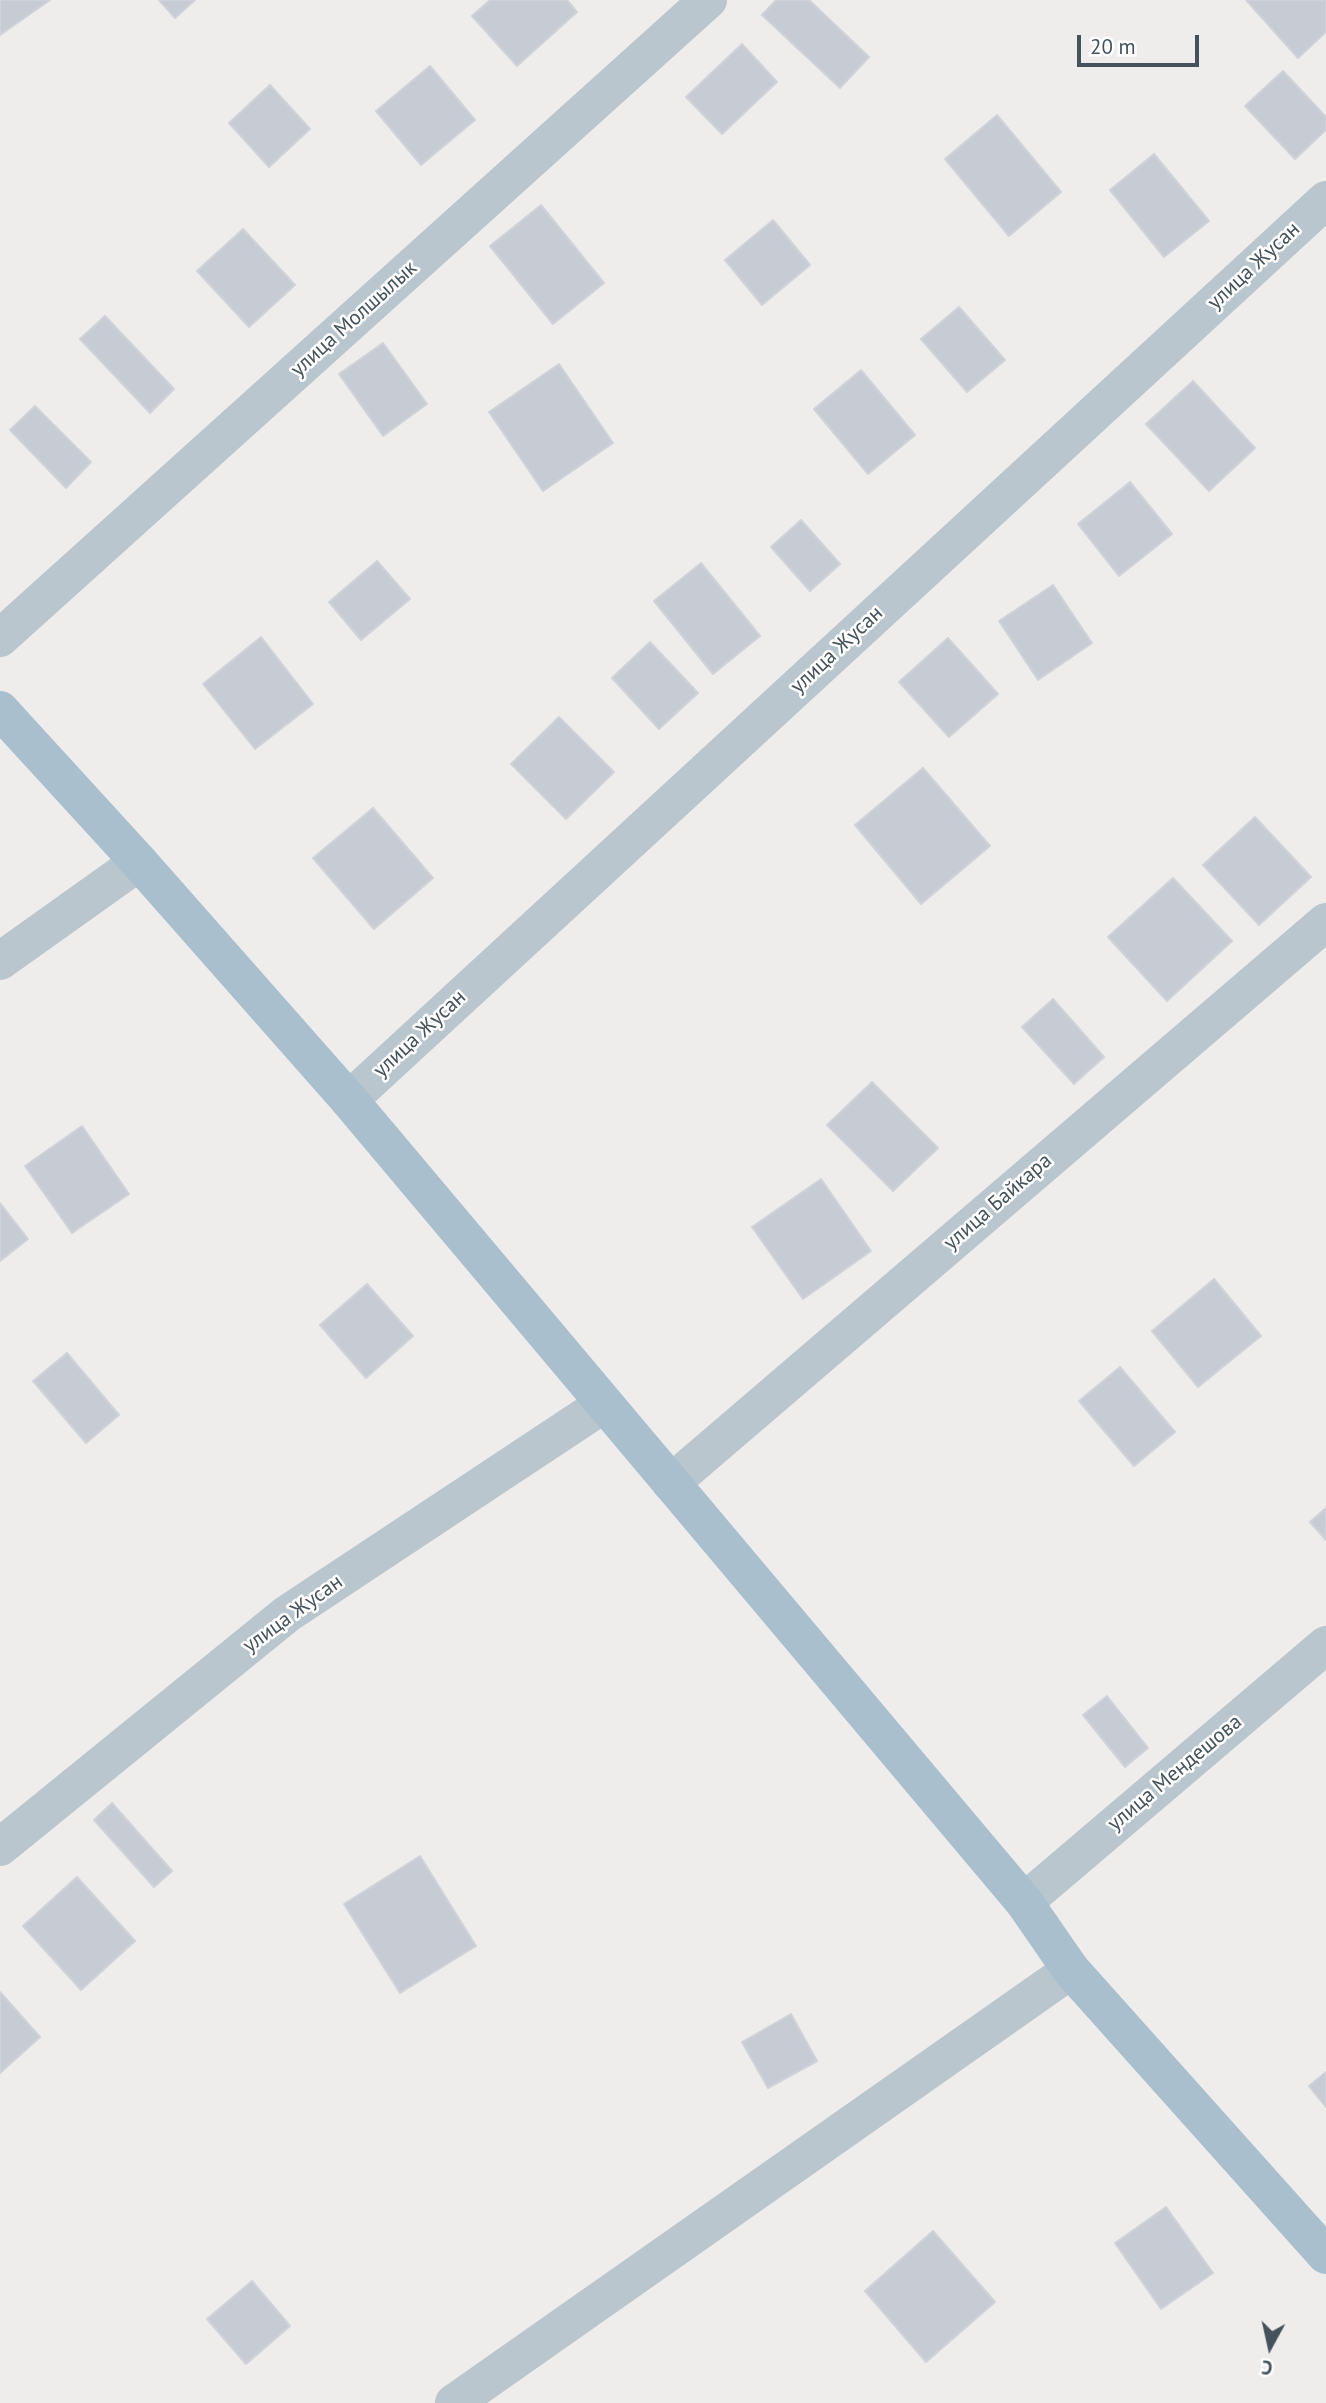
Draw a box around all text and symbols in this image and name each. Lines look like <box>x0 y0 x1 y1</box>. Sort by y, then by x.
scale bar <box>1081 21 1204 65</box>
text: 20 m <box>1090 33 1136 60</box>
street label: улица Жусан <box>1203 217 1305 315</box>
street label: улица Молшылык <box>286 256 422 382</box>
street label: улица Жусан <box>786 601 888 699</box>
street label: улица Жусан <box>369 985 471 1083</box>
street label: улица Байкара <box>939 1148 1057 1256</box>
street label: улица Жусан <box>238 1569 348 1659</box>
street label: улица Мендешова <box>1103 1710 1247 1836</box>
north arrow <box>1235 2312 1305 2382</box>
text: С <box>1260 2355 1274 2380</box>

